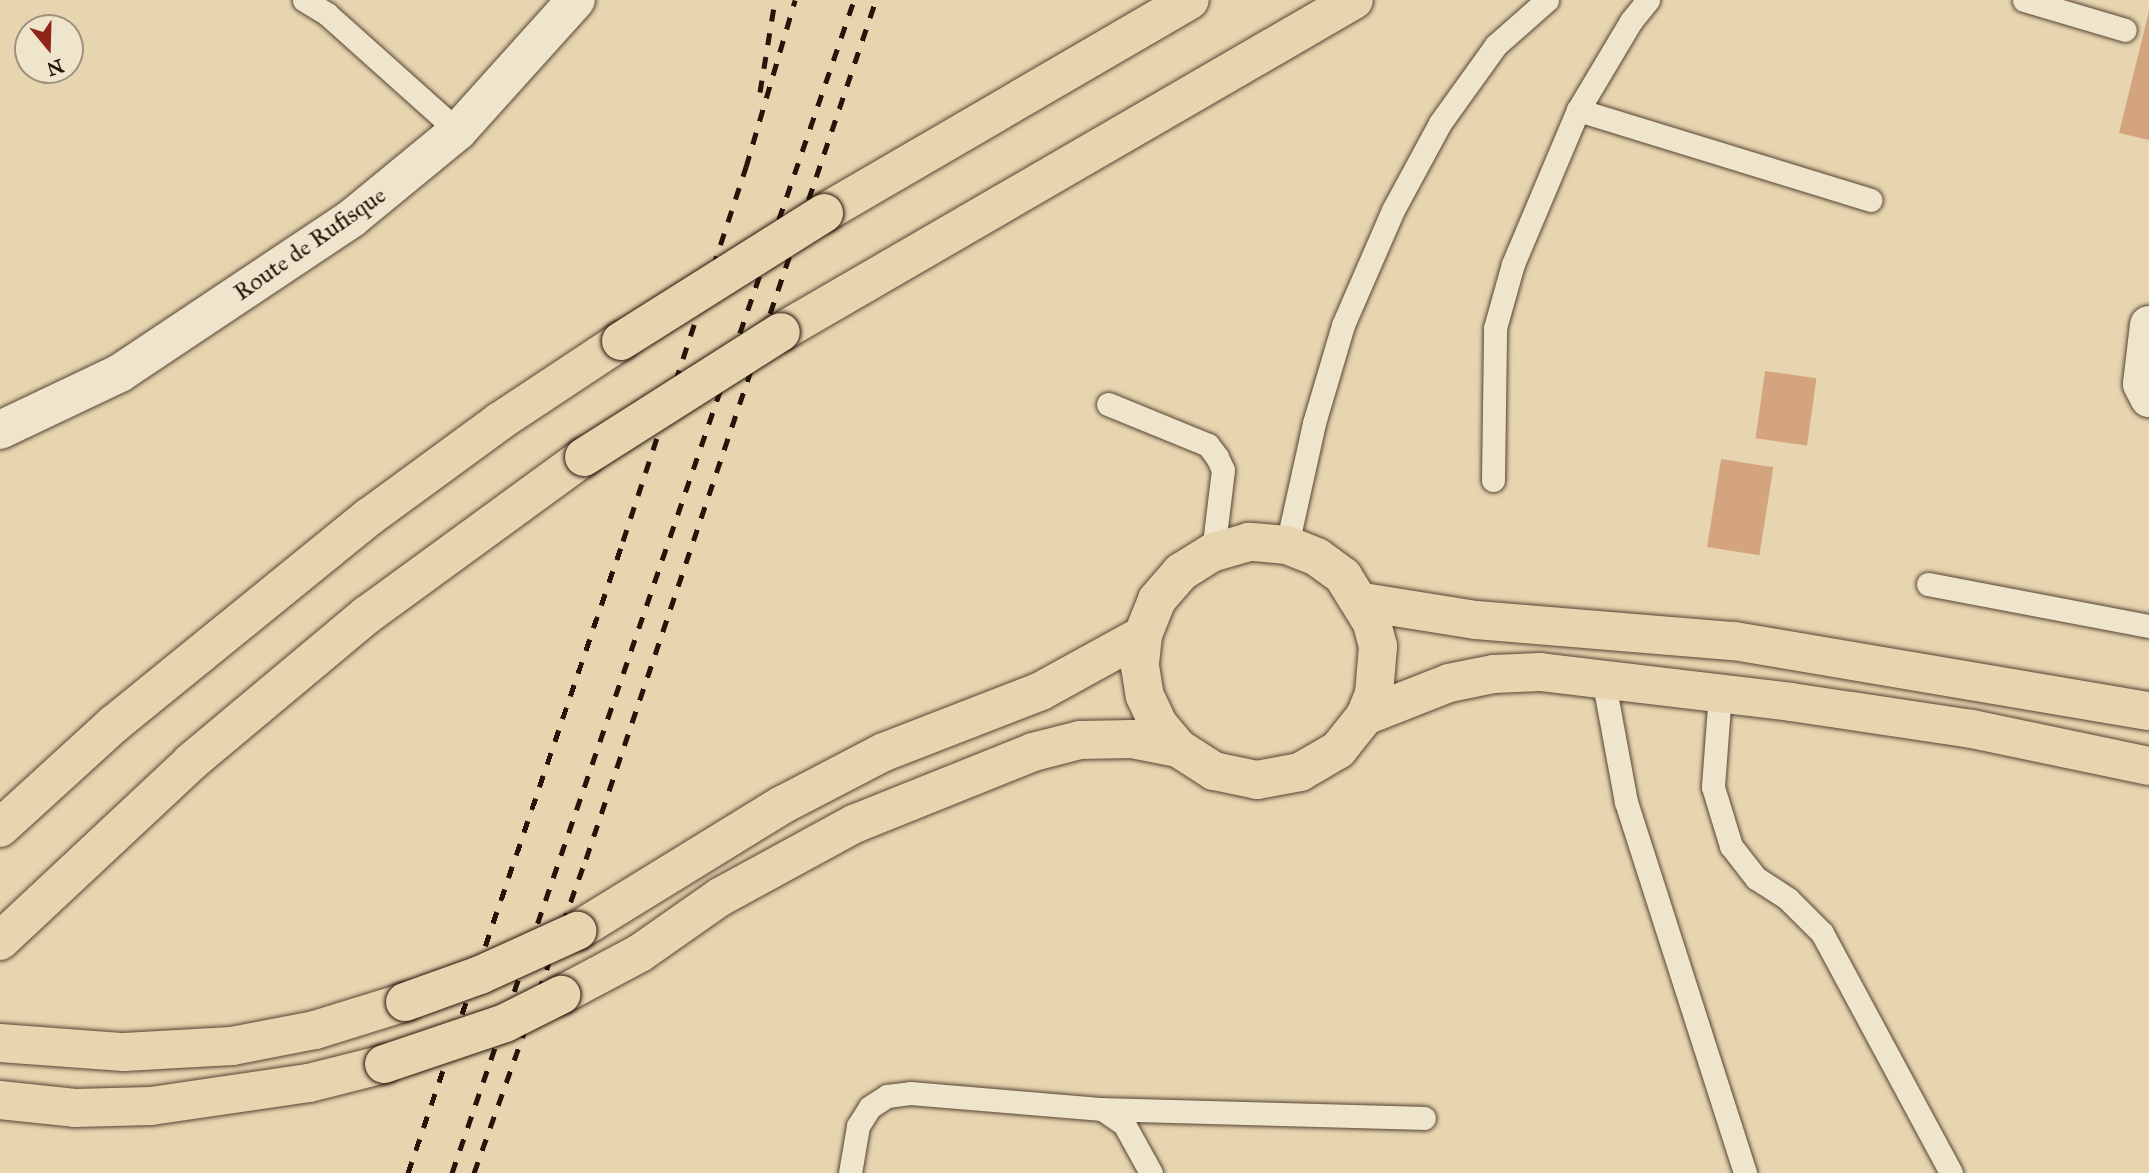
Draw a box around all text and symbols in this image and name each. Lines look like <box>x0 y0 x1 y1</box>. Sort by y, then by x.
north arrow <box>14 14 84 84</box>
text: N <box>44 54 67 81</box>
street label: Route de Rufisque <box>228 181 392 307</box>

